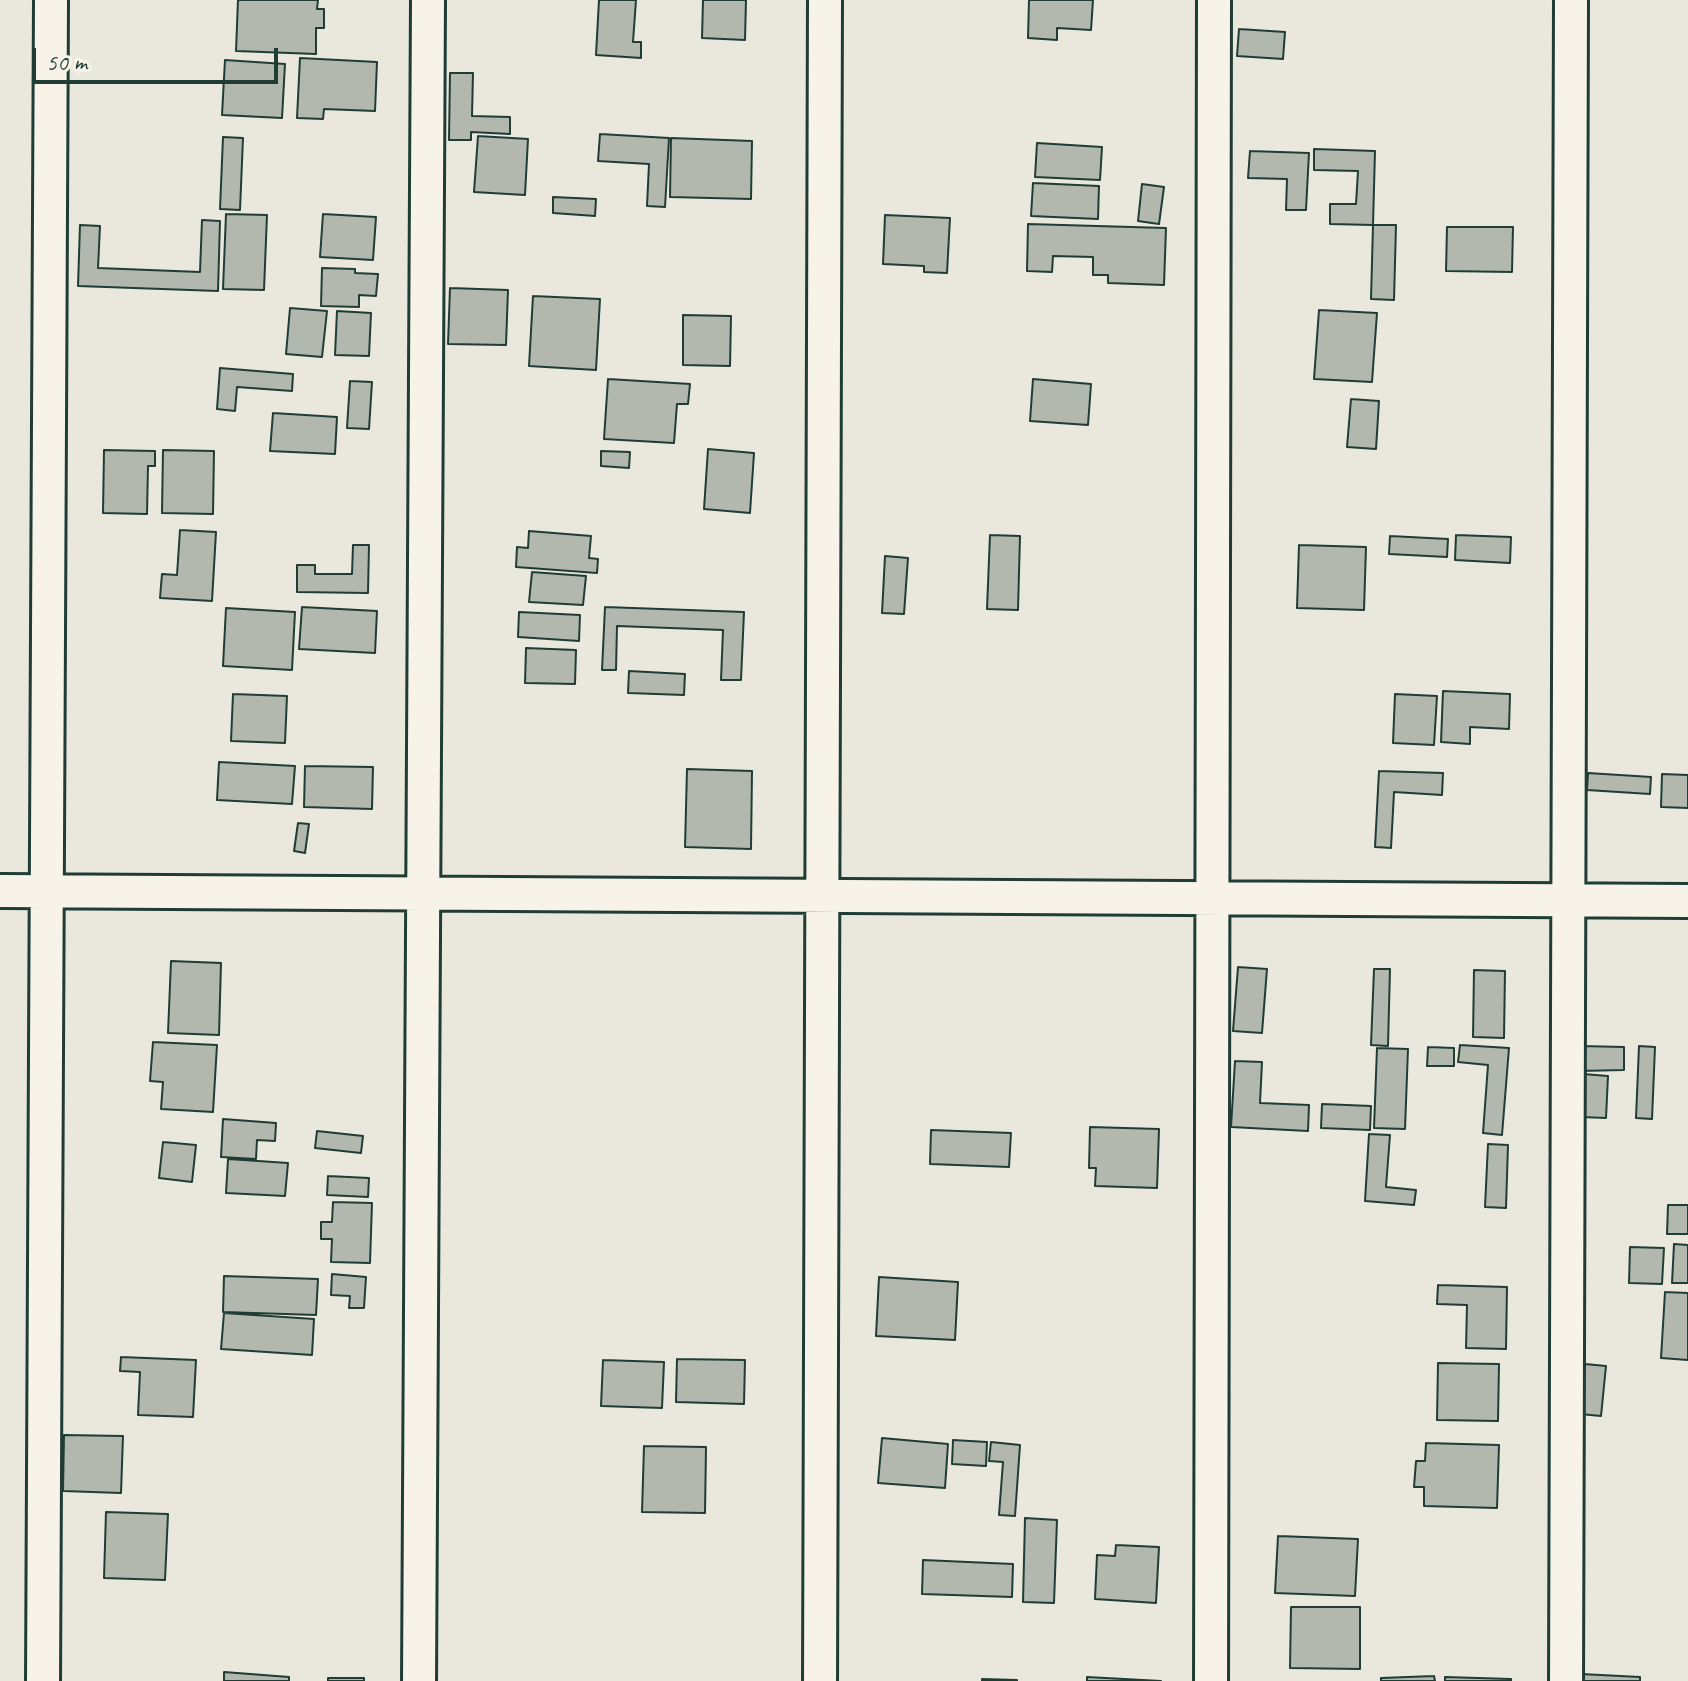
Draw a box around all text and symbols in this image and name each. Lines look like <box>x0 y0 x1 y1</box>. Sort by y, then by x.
scale bar <box>36 32 282 82</box>
text: 50 m <box>46 47 87 77</box>

